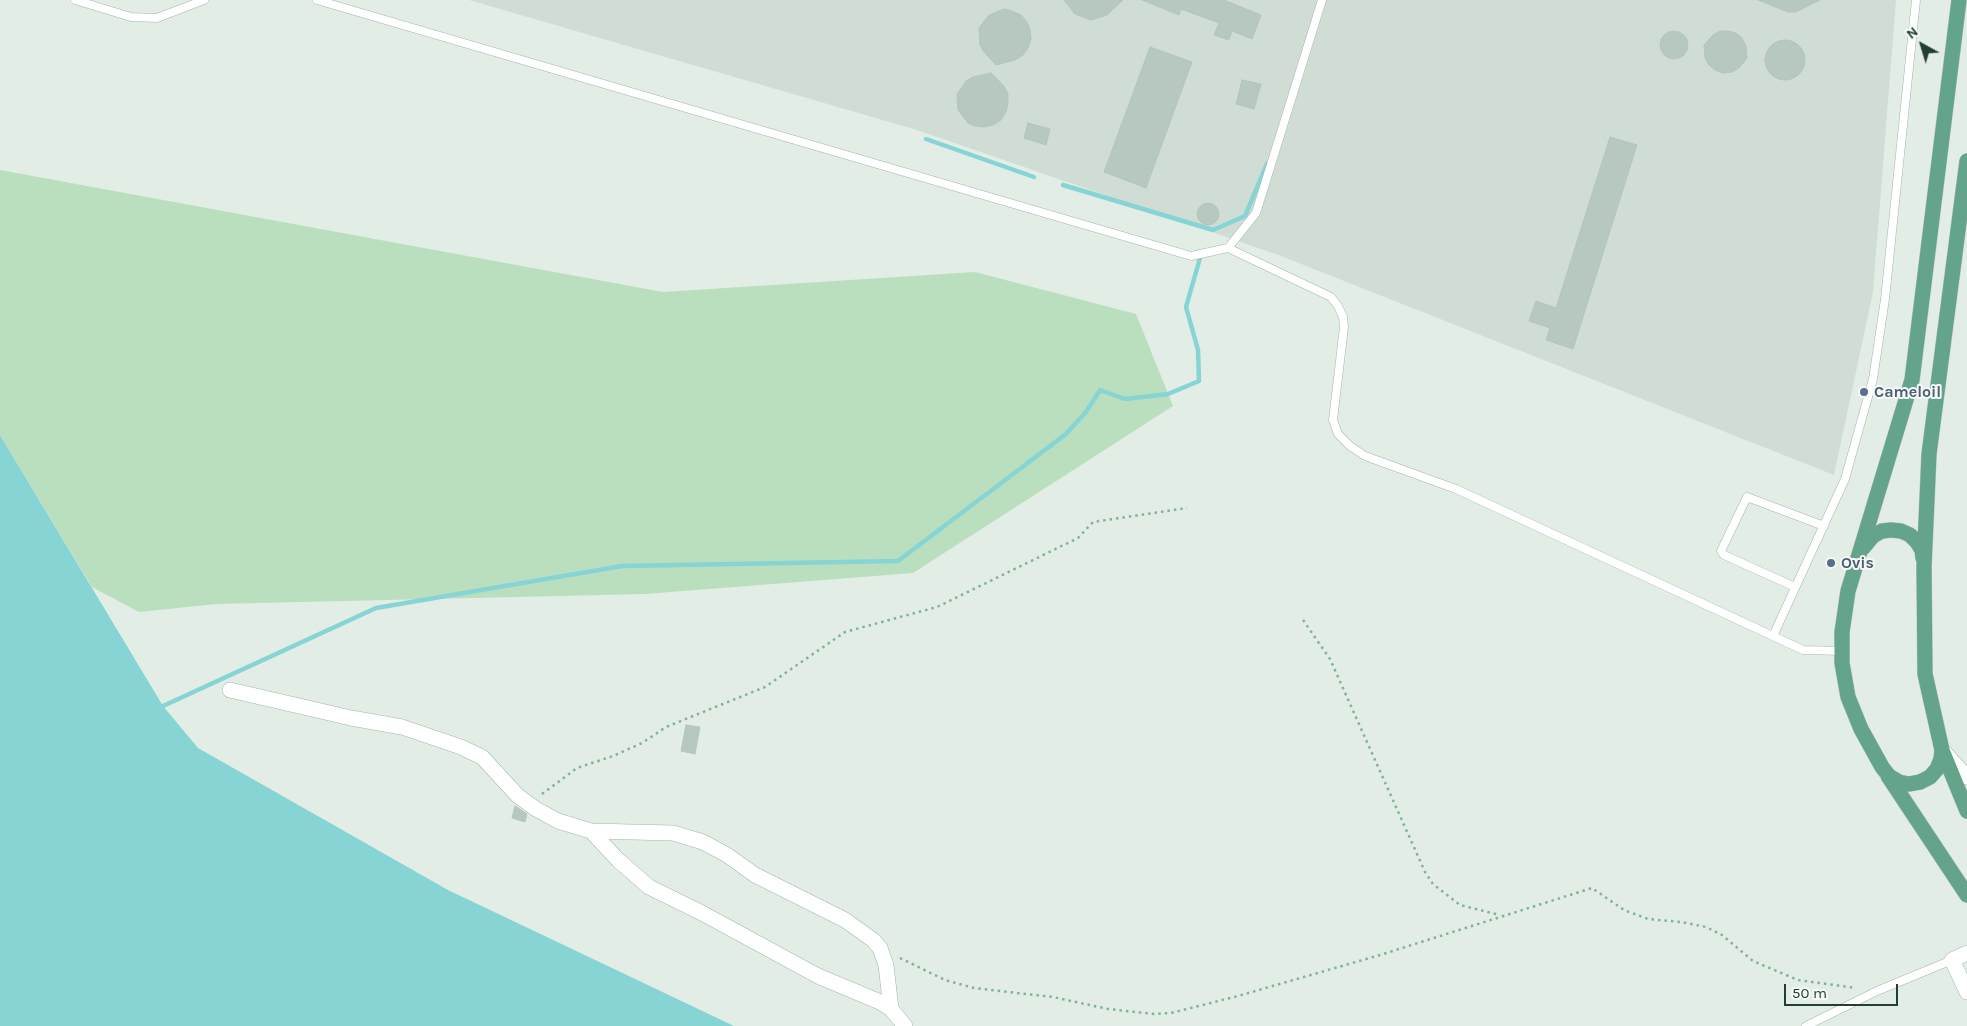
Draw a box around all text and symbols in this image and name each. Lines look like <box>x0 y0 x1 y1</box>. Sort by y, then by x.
north arrow <box>1897 20 1947 70</box>
text: N <box>1903 23 1921 43</box>
place label: Cameloil <box>1874 382 1941 402</box>
marker: Cameloil <box>1858 386 1870 398</box>
place label: Ovis <box>1841 553 1874 573</box>
marker: Ovis <box>1825 557 1837 569</box>
scale bar <box>1787 974 1901 1006</box>
text: 50 m <box>1792 984 1827 1002</box>

